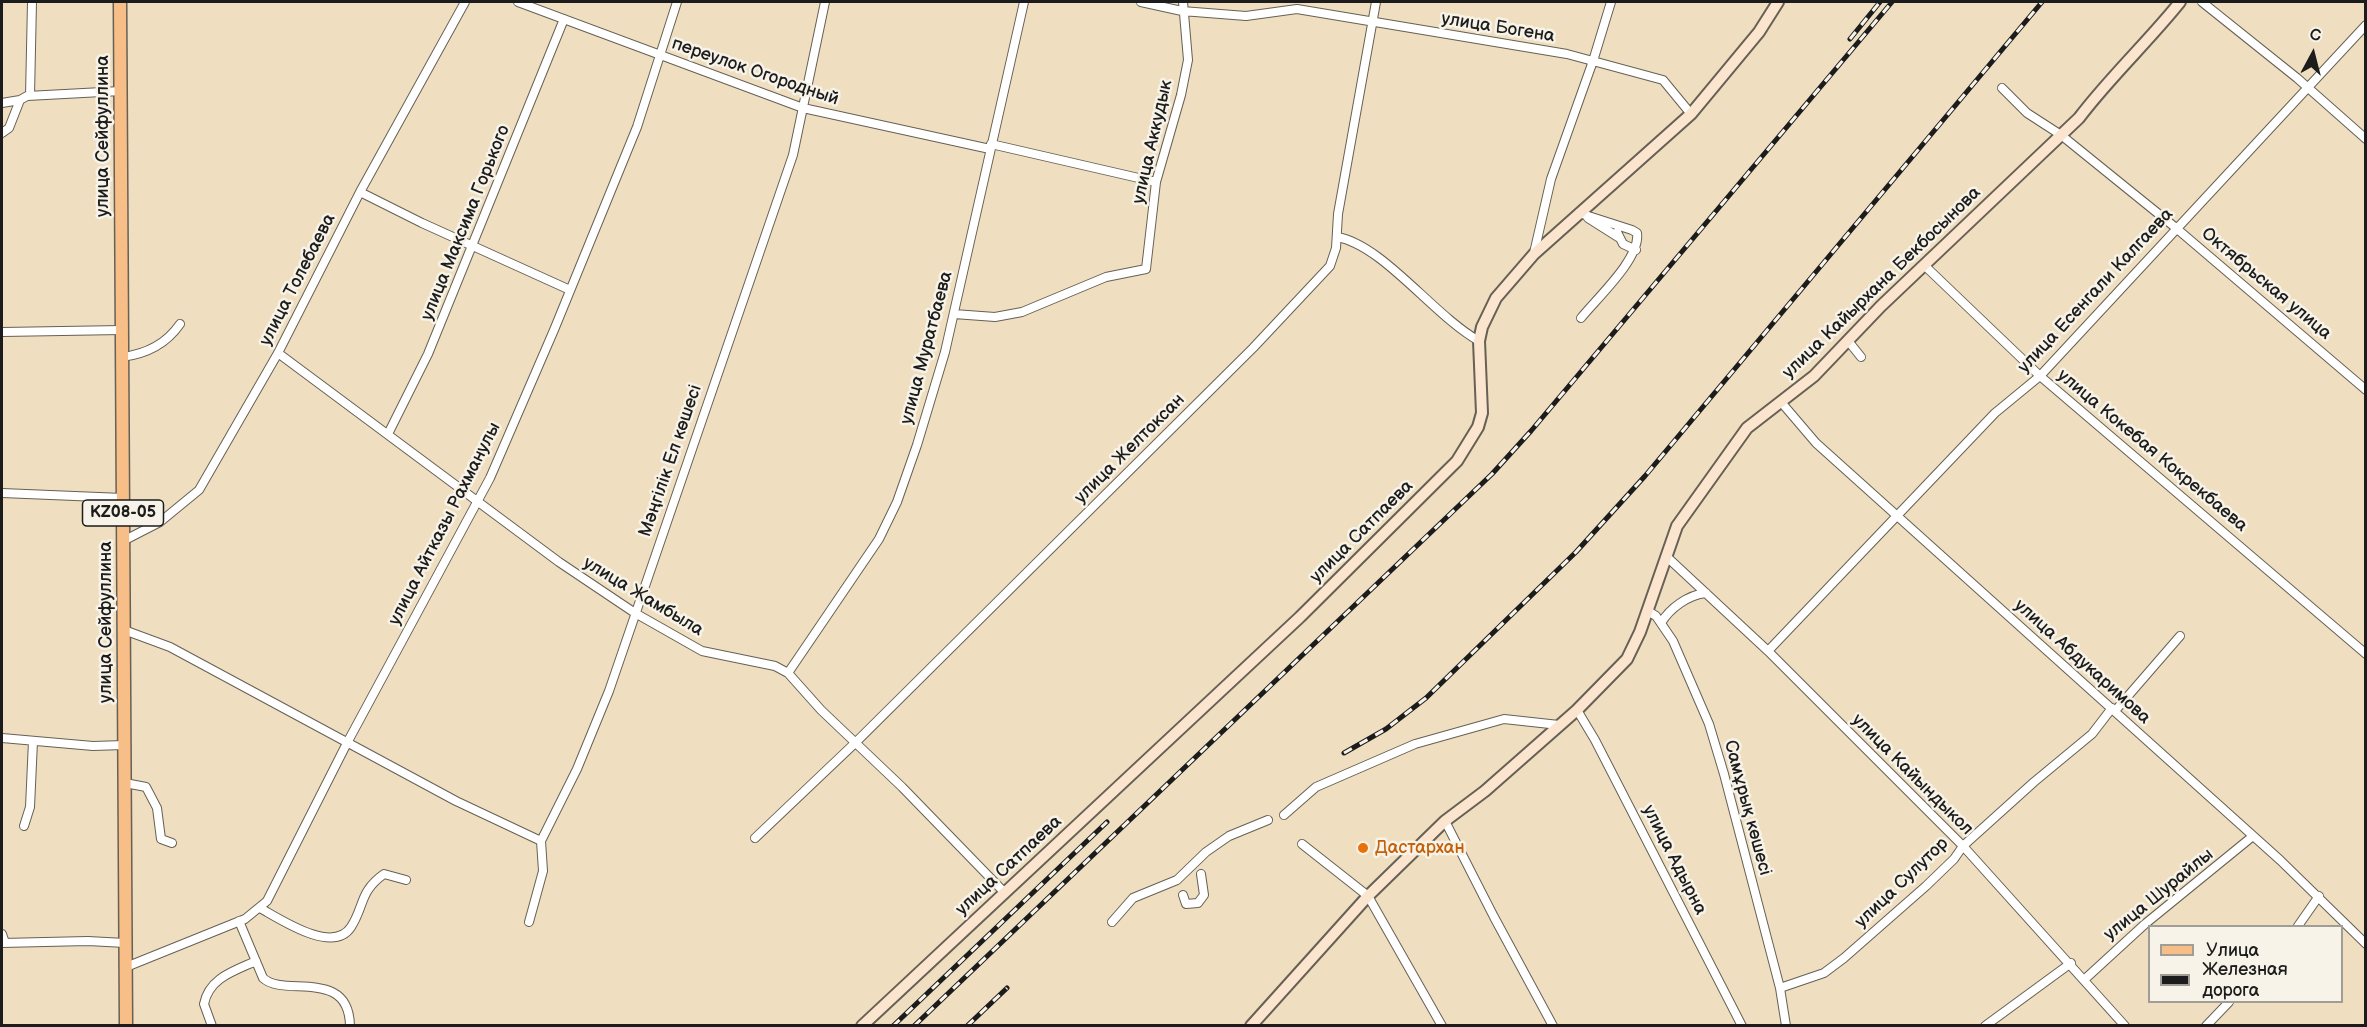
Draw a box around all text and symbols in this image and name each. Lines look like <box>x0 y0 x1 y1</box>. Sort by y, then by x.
street label: улица Богена <box>1440 8 1556 48</box>
north arrow <box>2283 24 2343 84</box>
text: С <box>2309 26 2322 46</box>
street label: переулок Огородный <box>669 33 841 111</box>
street label: улица Сейфуллина <box>92 55 114 217</box>
street label: улица Аккудык <box>1128 78 1178 206</box>
street label: улица Максима Горького <box>417 122 515 324</box>
street label: улица Кайырхана Бекбосынова <box>1778 182 1986 384</box>
street label: улица Есенгали Калгаева <box>2014 204 2178 378</box>
street label: улица Толебаева <box>255 210 341 350</box>
street label: Октябрьская улица <box>2197 223 2335 345</box>
street label: улица Муратбаева <box>896 269 958 427</box>
street label: улица Кокебая Кокрекбаева <box>2053 365 2251 537</box>
street label: Мәңгілік Ел көшесі <box>635 382 707 540</box>
street label: улица Желтоксан <box>1070 389 1190 509</box>
street label: улица Айтказы Рахманулы <box>384 419 506 629</box>
street label: улица Сатпаева <box>1306 476 1418 588</box>
road number: KZ08-05 <box>82 500 164 526</box>
street label: улица Сейфуллина <box>95 541 117 703</box>
street label: улица Жамбыла <box>579 553 707 641</box>
street label: улица Абдукаримова <box>2009 595 2155 729</box>
street label: улица Кайындыкол <box>1847 710 1977 840</box>
street label: Самұрық көшесі <box>1719 738 1775 878</box>
street label: улица Адырна <box>1637 801 1711 919</box>
street label: улица Сатпаева <box>952 811 1066 921</box>
street label: улица Сулутор <box>1851 833 1953 933</box>
place label: Дастархан <box>1375 837 1465 859</box>
marker: Дастархан <box>1356 841 1370 855</box>
street label: улица Шурайлы <box>2100 844 2218 946</box>
legend <box>2148 925 2343 1003</box>
text: Улица <box>2206 940 2259 961</box>
text: Железная дорога <box>2202 959 2288 1001</box>

